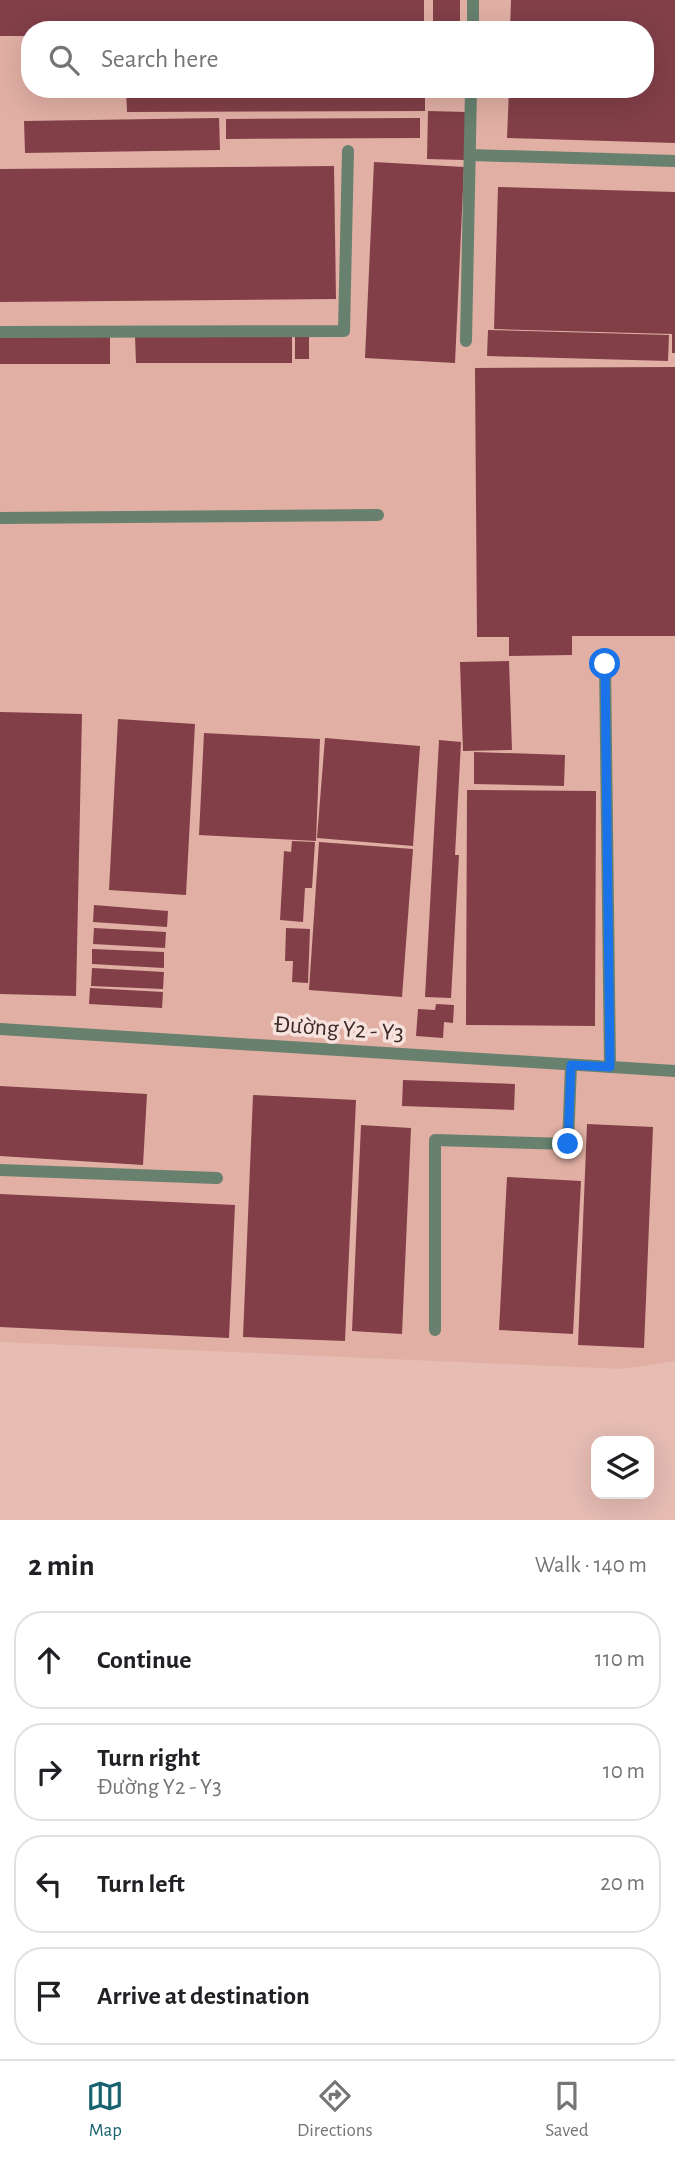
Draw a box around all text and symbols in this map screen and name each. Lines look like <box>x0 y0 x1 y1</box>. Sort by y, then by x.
search box <box>21 21 654 98</box>
icon: search <box>45 41 83 79</box>
text: Search here <box>101 46 219 72</box>
route start <box>589 648 620 679</box>
street label: Đường Y2 - Y3 <box>273 1012 405 1046</box>
route end <box>552 1128 583 1159</box>
map controls <box>591 1436 654 1499</box>
button: layers <box>591 1436 654 1499</box>
text: 2 min <box>28 1551 95 1581</box>
text: Walk · 140 m <box>535 1554 647 1577</box>
icon: ahead <box>30 1641 68 1679</box>
text: Continue <box>97 1647 192 1673</box>
text: 110 m <box>595 1648 645 1671</box>
text: Turn right <box>97 1745 200 1771</box>
icon: right <box>30 1753 68 1791</box>
text: 10 m <box>603 1760 645 1783</box>
text: Đường Y2 - Y3 <box>97 1776 222 1799</box>
icon: left <box>30 1865 68 1903</box>
text: Turn left <box>97 1871 185 1897</box>
text: 20 m <box>600 1872 645 1895</box>
icon: arrive <box>30 1977 68 2015</box>
text: Arrive at destination <box>97 1983 310 2009</box>
tab: Map <box>86 2077 124 2142</box>
tab: Directions <box>297 2077 373 2142</box>
tab: Saved <box>545 2077 589 2142</box>

